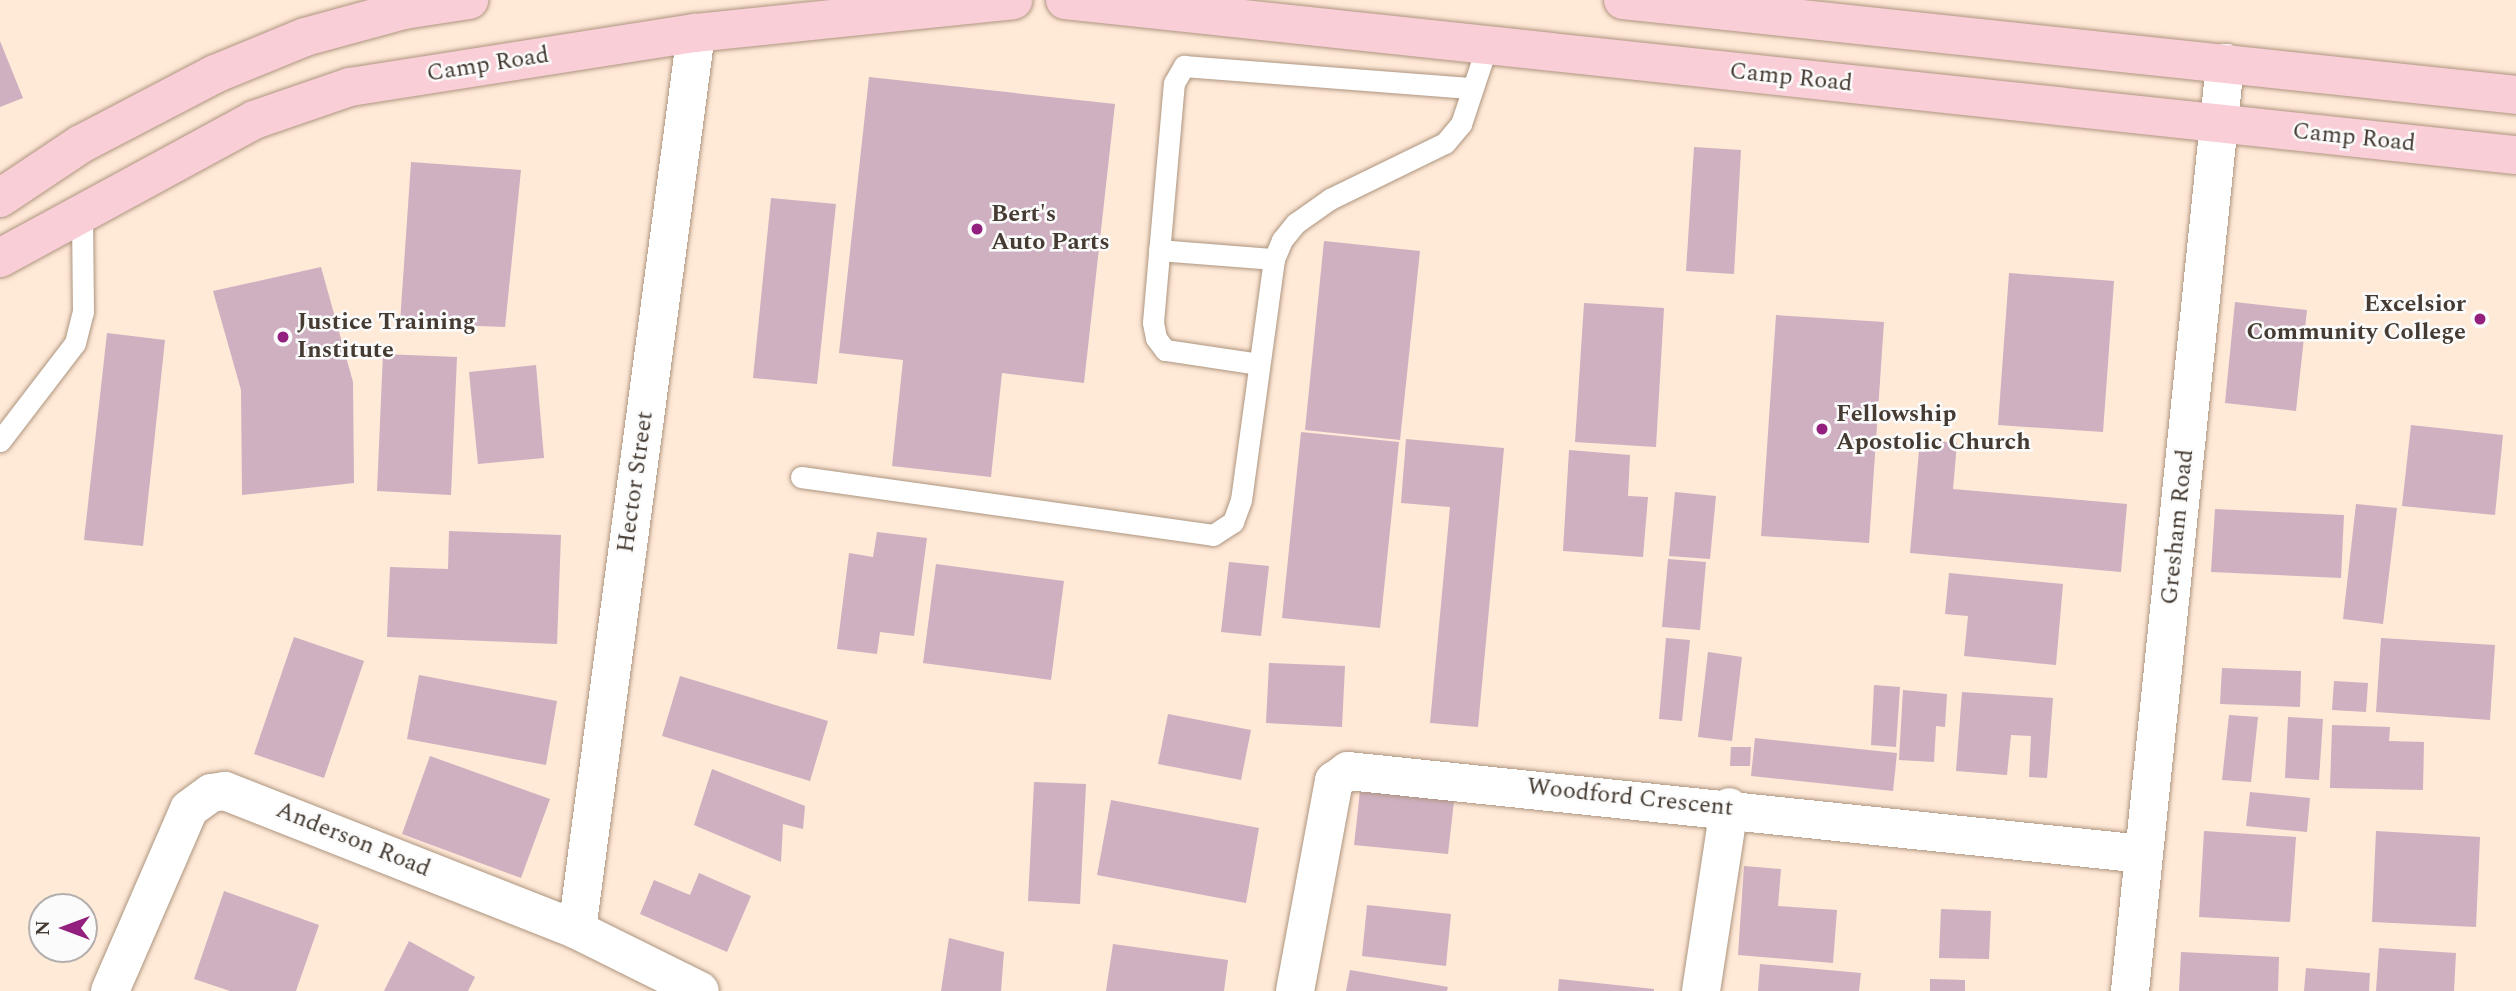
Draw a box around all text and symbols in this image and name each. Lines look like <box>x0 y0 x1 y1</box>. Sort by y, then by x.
street label: Camp Road <box>425 41 551 89</box>
street label: Camp Road <box>1728 57 1854 99</box>
street label: Camp Road <box>2291 117 2417 159</box>
place label: Bert's Auto Parts <box>991 201 1110 257</box>
marker: Bert's Auto Parts <box>969 221 985 237</box>
place label: Excelsior Community College <box>2246 291 2466 347</box>
place label: Justice Training Institute <box>297 309 476 365</box>
marker: Excelsior Community College <box>2472 311 2488 327</box>
marker: Justice Training Institute <box>275 329 291 345</box>
place label: Fellowship Apostolic Church <box>1836 401 2031 457</box>
street label: Hector Street <box>612 409 660 555</box>
marker: Fellowship Apostolic Church <box>1814 421 1830 437</box>
street label: Gresham Road <box>2156 448 2200 606</box>
street label: Woodford Crescent <box>1525 773 1735 823</box>
street label: Anderson Road <box>272 796 434 884</box>
north arrow <box>28 893 98 963</box>
text: N <box>29 920 58 936</box>

